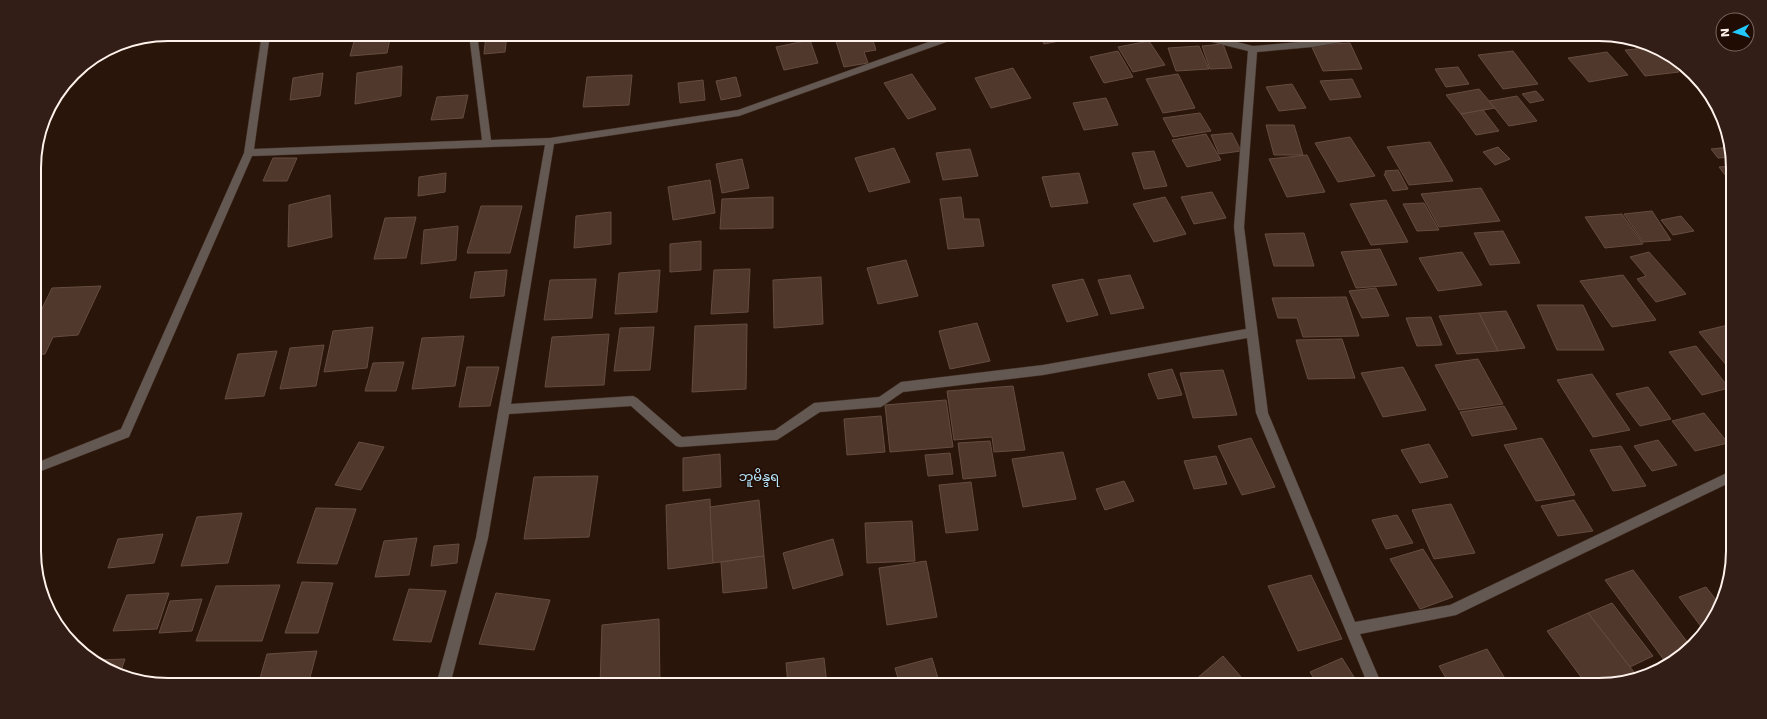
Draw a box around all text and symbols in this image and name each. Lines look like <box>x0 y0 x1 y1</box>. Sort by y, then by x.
north arrow <box>1715 12 1755 52</box>
text: N <box>1719 28 1732 38</box>
district label: ဘူမိန္ဒရ <box>739 468 780 487</box>

